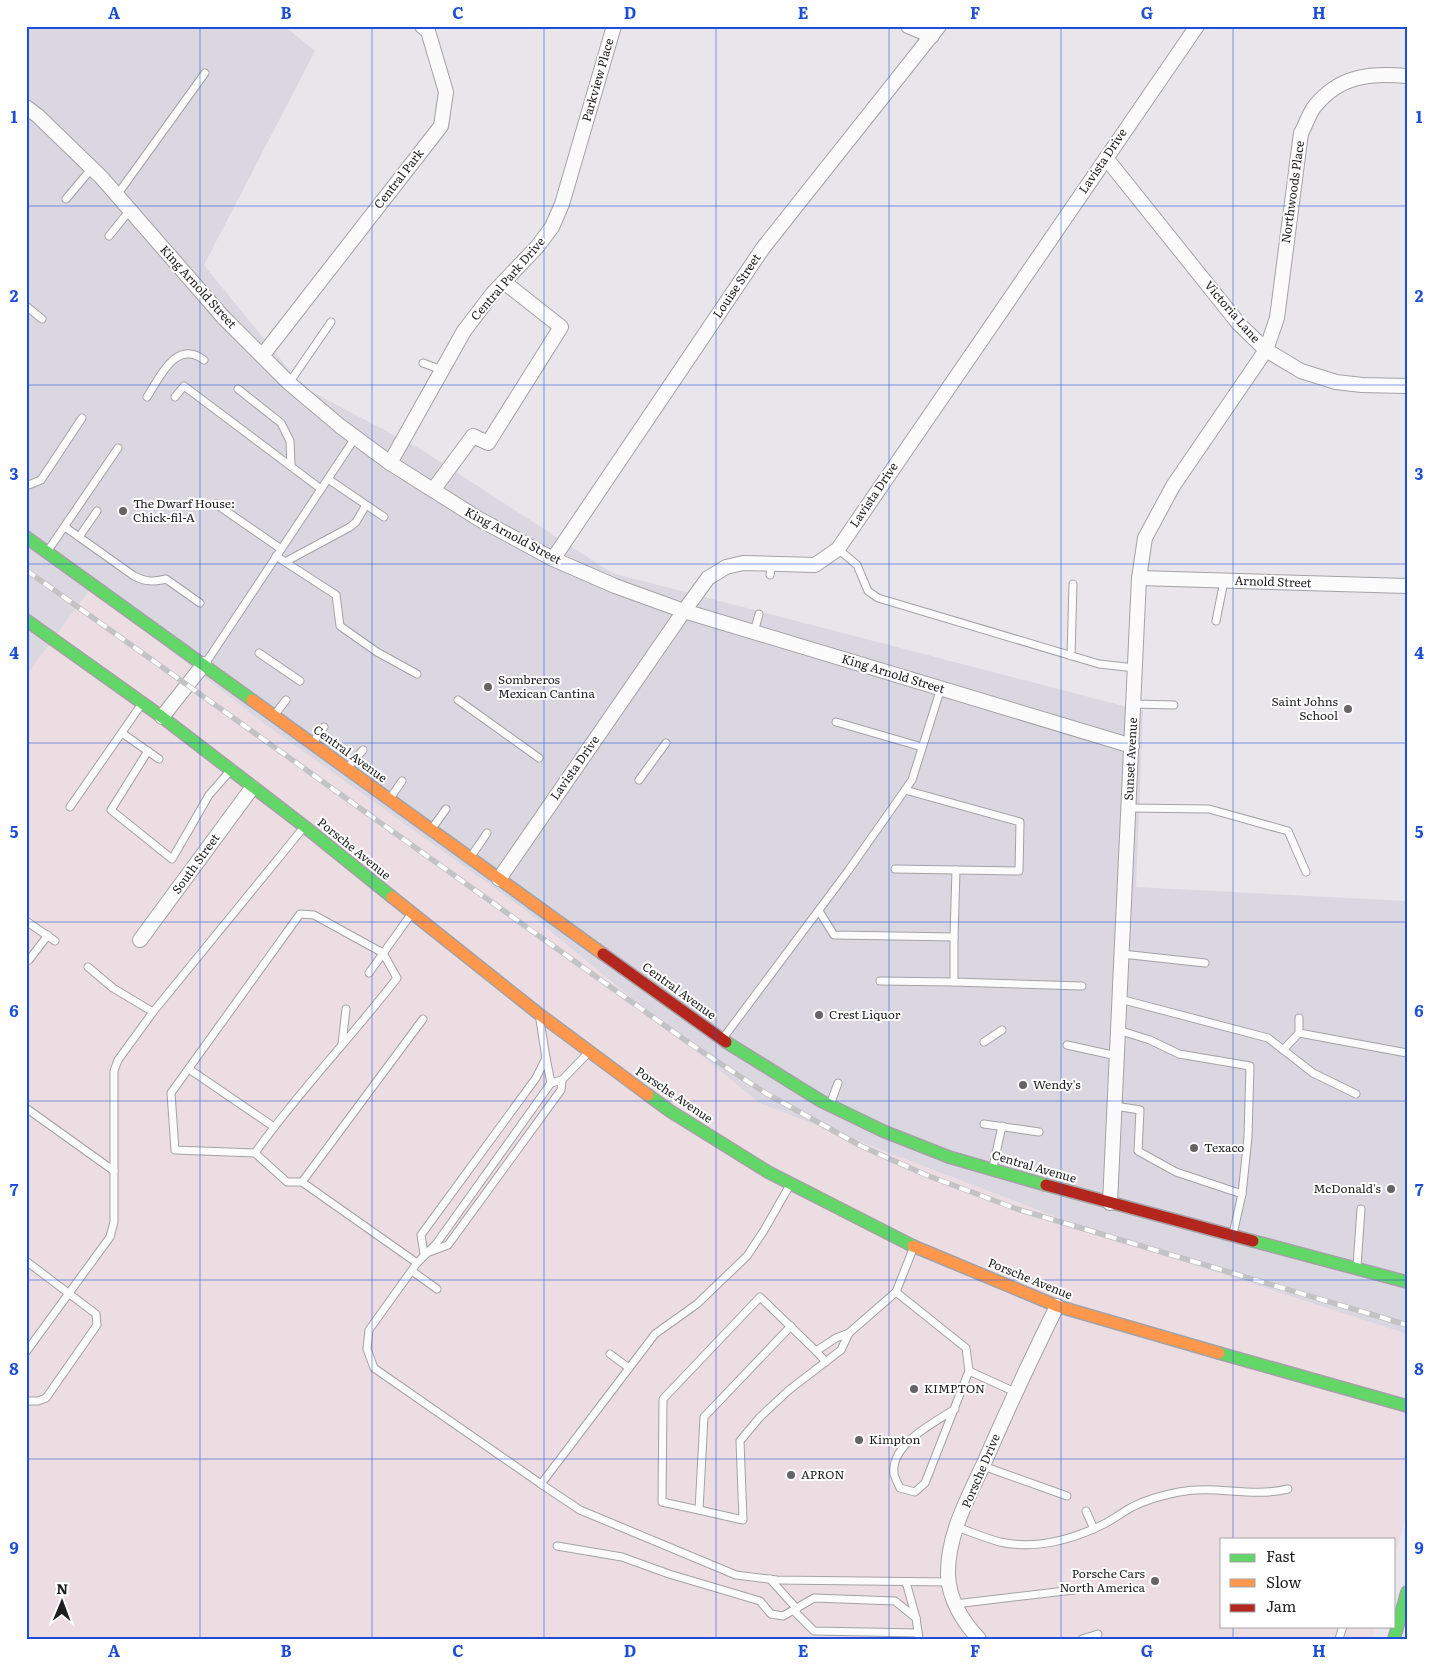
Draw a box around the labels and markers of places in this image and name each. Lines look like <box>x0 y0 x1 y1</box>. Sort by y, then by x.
place label: The Dwarf House: Chick-fil-A <box>133 494 235 526</box>
marker: The Dwarf House: Chick-fil-A <box>117 505 129 517</box>
place label: Sombreros Mexican Cantina <box>498 670 595 702</box>
marker: Sombreros Mexican Cantina <box>482 681 494 693</box>
place label: Saint Johns School <box>1272 692 1339 724</box>
marker: Saint Johns School <box>1342 703 1354 715</box>
place label: Crest Liquor <box>829 1005 901 1023</box>
marker: Crest Liquor <box>813 1009 825 1021</box>
place label: Wendy's <box>1033 1075 1081 1093</box>
marker: Wendy's <box>1017 1079 1029 1091</box>
place label: Texaco <box>1204 1138 1244 1156</box>
marker: Texaco <box>1188 1142 1200 1154</box>
place label: McDonald's <box>1314 1179 1382 1197</box>
marker: McDonald's <box>1385 1183 1397 1195</box>
place label: KIMPTON <box>924 1379 985 1397</box>
marker: KIMPTON <box>908 1383 920 1395</box>
place label: Kimpton <box>869 1430 920 1448</box>
marker: Kimpton <box>853 1434 865 1446</box>
place label: APRON <box>801 1465 844 1483</box>
marker: APRON <box>785 1469 797 1481</box>
place label: Porsche Cars North America <box>1059 1564 1146 1596</box>
marker: Porsche Cars North America <box>1149 1575 1161 1587</box>

